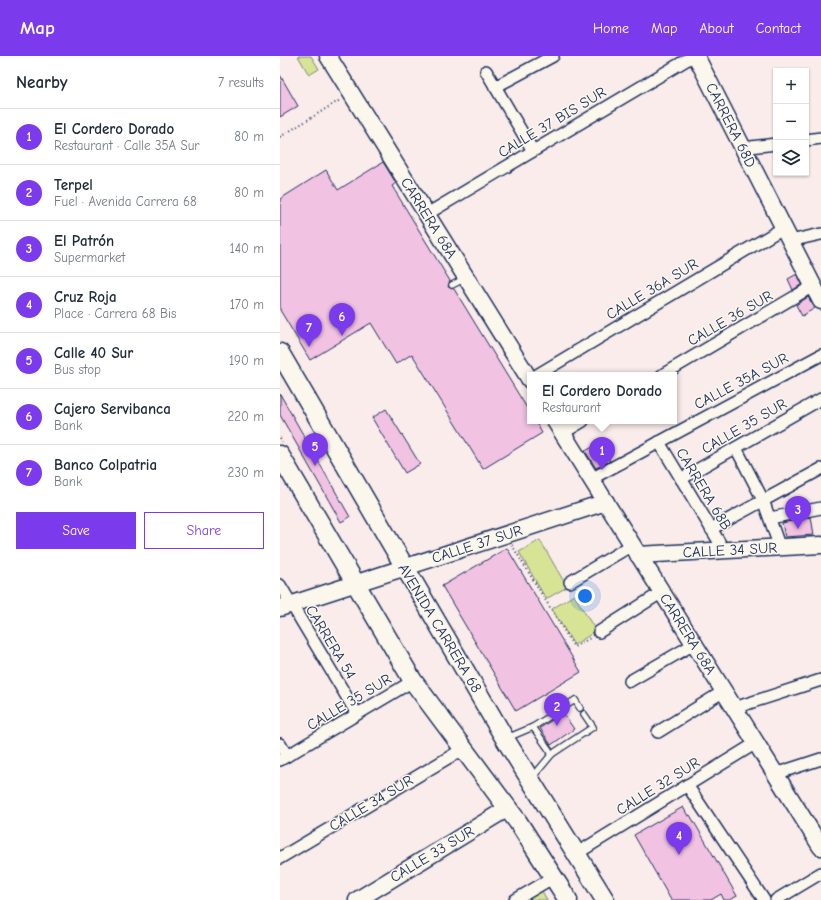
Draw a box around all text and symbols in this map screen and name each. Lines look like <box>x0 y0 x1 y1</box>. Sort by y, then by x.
text: Map <box>20 17 55 39</box>
text: Home <box>593 20 629 37</box>
text: Map <box>651 20 677 37</box>
text: About <box>699 20 734 37</box>
text: Contact <box>756 20 801 37</box>
map controls <box>773 68 809 176</box>
button: + <box>773 68 809 104</box>
text: Nearby <box>16 73 67 92</box>
text: 7 results <box>218 75 264 90</box>
street label: CARRERA 68D <box>702 80 760 170</box>
street label: CALLE 37 BIS SUR <box>495 83 609 161</box>
button: − <box>773 104 809 140</box>
text: El Cordero Dorado <box>54 120 174 138</box>
text: 1 <box>26 129 32 144</box>
text: 80 m <box>234 129 264 144</box>
text: Restaurant · Calle 35A Sur <box>54 138 199 153</box>
button: layers <box>773 140 809 176</box>
street label: CARRERA 68A <box>397 174 461 262</box>
text: Terpel <box>54 176 93 194</box>
text: 2 <box>26 185 32 200</box>
text: 80 m <box>234 185 264 200</box>
text: Fuel · Avenida Carrera 68 <box>54 194 197 209</box>
text: El Patrón <box>54 232 114 250</box>
text: 3 <box>26 241 32 256</box>
text: 140 m <box>230 241 264 256</box>
text: Supermarket <box>54 250 125 265</box>
street label: CALLE 36A SUR <box>603 254 701 324</box>
street label: CALLE 36 SUR <box>684 286 776 350</box>
text: Cruz Roja <box>54 288 117 306</box>
text: 4 <box>26 297 32 312</box>
text: 170 m <box>230 297 264 312</box>
pin: 6 <box>329 303 355 336</box>
text: Place · Carrera 68 Bis <box>54 306 176 321</box>
pin: 7 <box>296 314 322 347</box>
text: Calle 40 Sur <box>54 344 133 362</box>
street label: CALLE 35A SUR <box>691 349 791 413</box>
text: 5 <box>26 353 32 368</box>
text: 190 m <box>229 353 264 368</box>
text: Bus stop <box>54 362 101 377</box>
popup <box>527 372 677 424</box>
text: El Cordero Dorado <box>542 382 662 400</box>
street label: CALLE 35 SUR <box>698 394 790 458</box>
text: Cajero Servibanca <box>54 400 171 418</box>
text: Restaurant <box>542 400 601 415</box>
text: 6 <box>26 409 32 424</box>
text: 220 m <box>227 409 264 424</box>
text: Bank <box>54 418 82 433</box>
pin: 5 <box>302 433 328 466</box>
pin: 1 <box>589 437 615 470</box>
street label: CARRERA 68B <box>672 445 736 533</box>
text: Banco Colpatria <box>54 456 157 474</box>
text: 7 <box>26 465 32 480</box>
text: 230 m <box>228 465 264 480</box>
text: Bank <box>54 474 82 489</box>
pin: 3 <box>785 496 811 529</box>
button: Save <box>16 512 136 549</box>
button: Share <box>144 512 264 549</box>
street label: CALLE 37 SUR <box>429 521 525 567</box>
street label: CALLE 34 SUR <box>682 539 778 561</box>
street label: AVENIDA CARRERA 68 <box>394 560 486 696</box>
your location <box>575 586 595 606</box>
street label: CARRERA 68A <box>656 590 720 678</box>
street label: CARRERA 54 <box>302 602 360 682</box>
street label: CALLE 35 SUR <box>304 670 395 734</box>
pin: 2 <box>544 693 570 726</box>
street label: CALLE 32 SUR <box>613 753 703 819</box>
street label: CALLE 34 SUR <box>326 771 416 835</box>
street label: CALLE 33 SUR <box>387 822 477 886</box>
pin: 4 <box>666 822 692 855</box>

